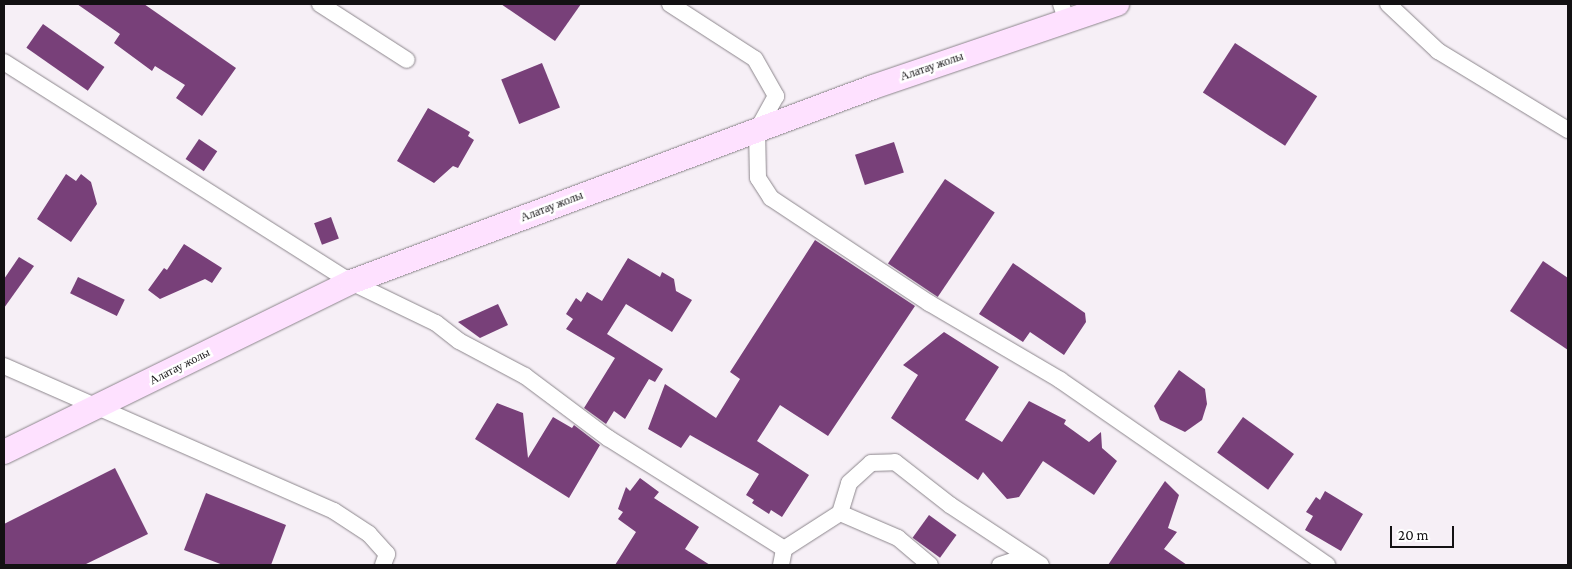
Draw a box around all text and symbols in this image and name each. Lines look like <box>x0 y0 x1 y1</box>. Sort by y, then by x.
street label: Алатау жолы <box>898 49 966 85</box>
street label: Алатау жолы <box>519 188 585 226</box>
street label: Алатау жолы <box>147 346 213 388</box>
scale bar <box>1392 516 1456 548</box>
text: 20 m <box>1398 527 1429 543</box>

